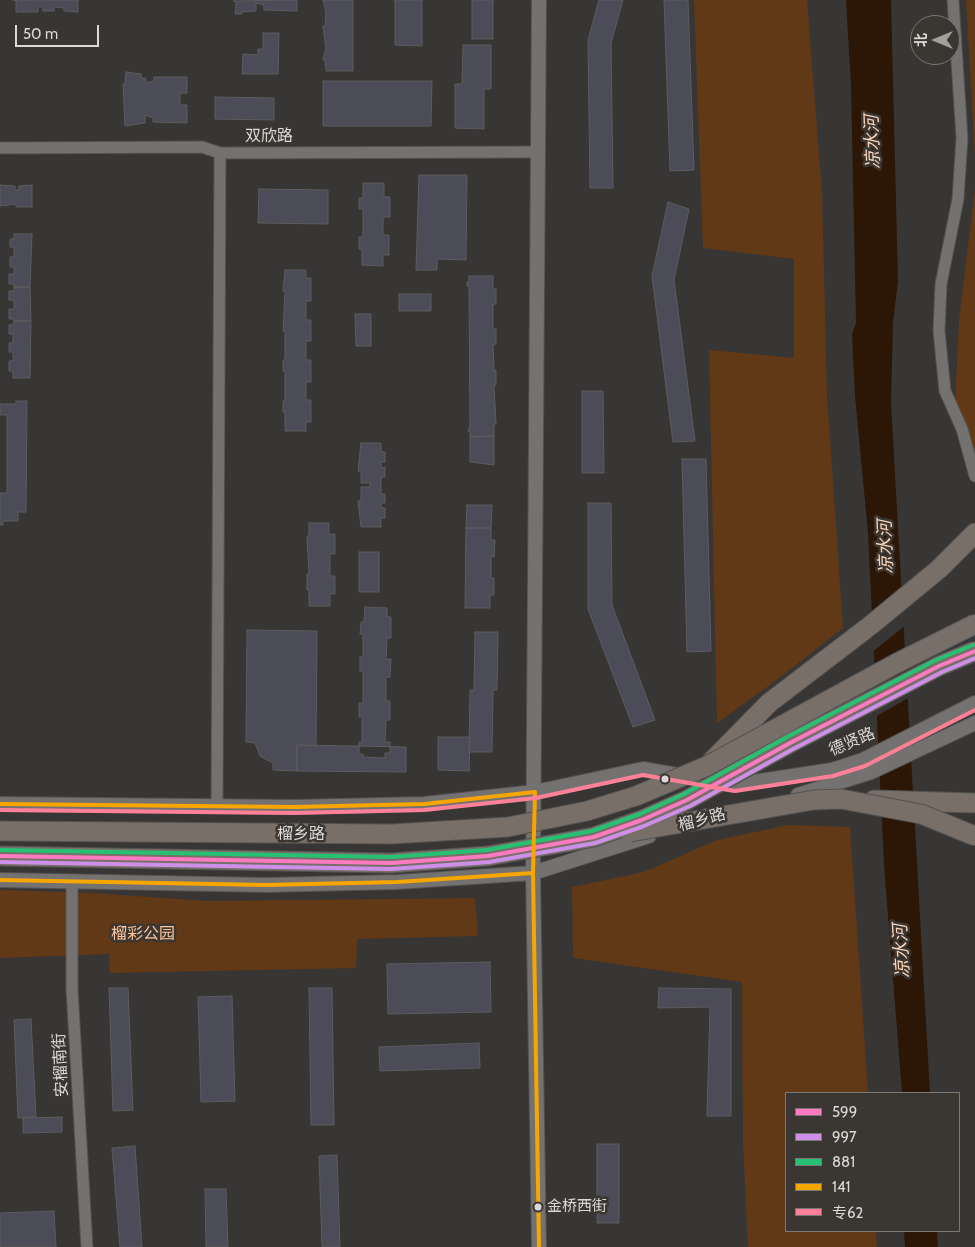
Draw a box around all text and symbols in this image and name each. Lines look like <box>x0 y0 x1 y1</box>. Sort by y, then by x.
scale bar <box>18 15 101 47</box>
north arrow <box>910 15 960 65</box>
text: 50 m <box>23 25 58 43</box>
text: 北 <box>912 33 930 47</box>
water label: 凉水河 <box>861 115 885 169</box>
street label: 双欣路 <box>245 126 293 146</box>
water label: 凉水河 <box>874 520 898 574</box>
street label: 德贤路 <box>826 724 878 760</box>
unlabelled marker <box>660 774 670 784</box>
street label: 榴乡路 <box>676 805 728 835</box>
street label: 榴乡路 <box>277 824 325 844</box>
water label: 凉水河 <box>890 923 914 979</box>
park label: 榴彩公园 <box>111 924 175 944</box>
street label: 安榴南街 <box>50 1033 72 1097</box>
legend <box>785 1092 960 1232</box>
text: 599 <box>832 1103 857 1121</box>
text: 997 <box>832 1128 857 1146</box>
text: 881 <box>832 1153 855 1171</box>
text: 141 <box>832 1178 850 1196</box>
place label: 金桥西街 <box>547 1198 607 1216</box>
marker: 金桥西街 <box>533 1202 543 1212</box>
text: 专62 <box>832 1204 863 1222</box>

